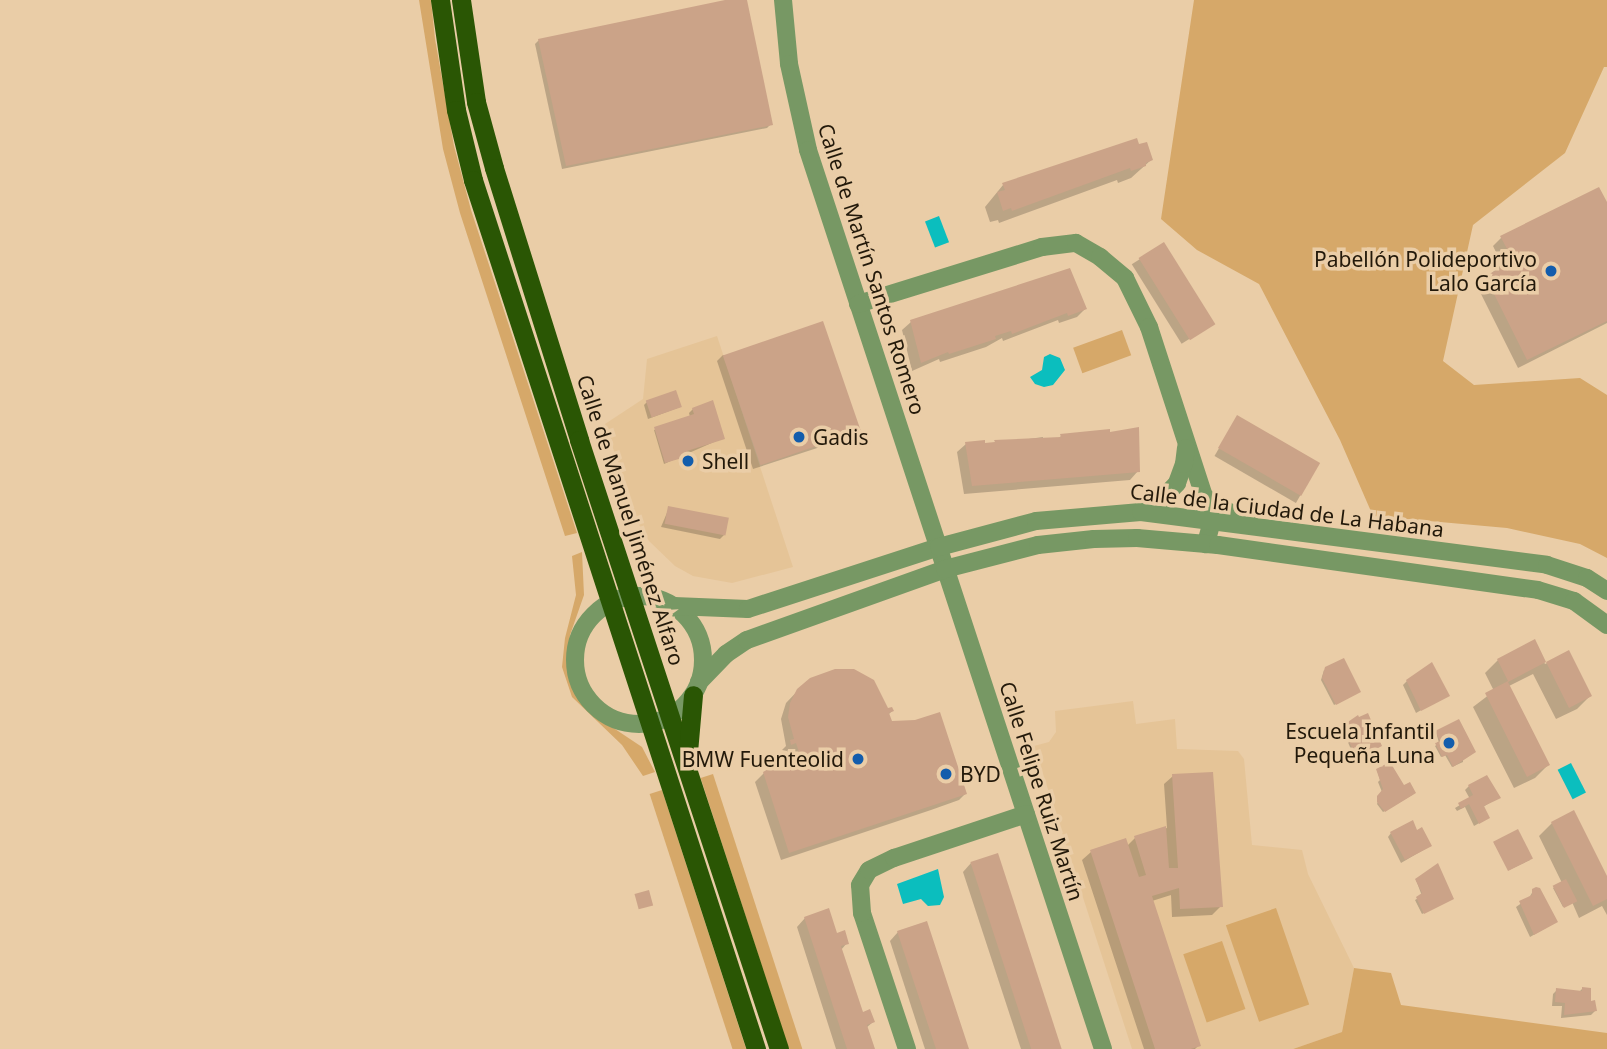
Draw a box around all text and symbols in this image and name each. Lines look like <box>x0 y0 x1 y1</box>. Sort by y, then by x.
street label: Calle de Martín Santos Romero <box>813 120 931 418</box>
place label: Pabellón Polideportivo Lalo García <box>1314 246 1537 296</box>
marker: Pabellón Polideportivo Lalo García <box>1543 263 1559 279</box>
street label: Calle de Manuel Jiménez Alfaro <box>572 371 690 669</box>
place label: Gadis <box>813 424 868 450</box>
marker: Gadis <box>791 429 807 445</box>
place label: Shell <box>702 448 749 474</box>
marker: Shell <box>680 453 696 469</box>
street label: Calle de la Ciudad de La Habana <box>1129 478 1445 542</box>
street label: Calle Felipe Ruiz Martín <box>995 678 1089 904</box>
place label: Escuela Infantil Pequeña Luna <box>1285 718 1435 768</box>
marker: Escuela Infantil Pequeña Luna <box>1441 735 1457 751</box>
place label: BMW Fuenteolid <box>682 746 844 772</box>
marker: BMW Fuenteolid <box>850 751 866 767</box>
place label: BYD <box>960 761 1001 787</box>
marker: BYD <box>938 766 954 782</box>

